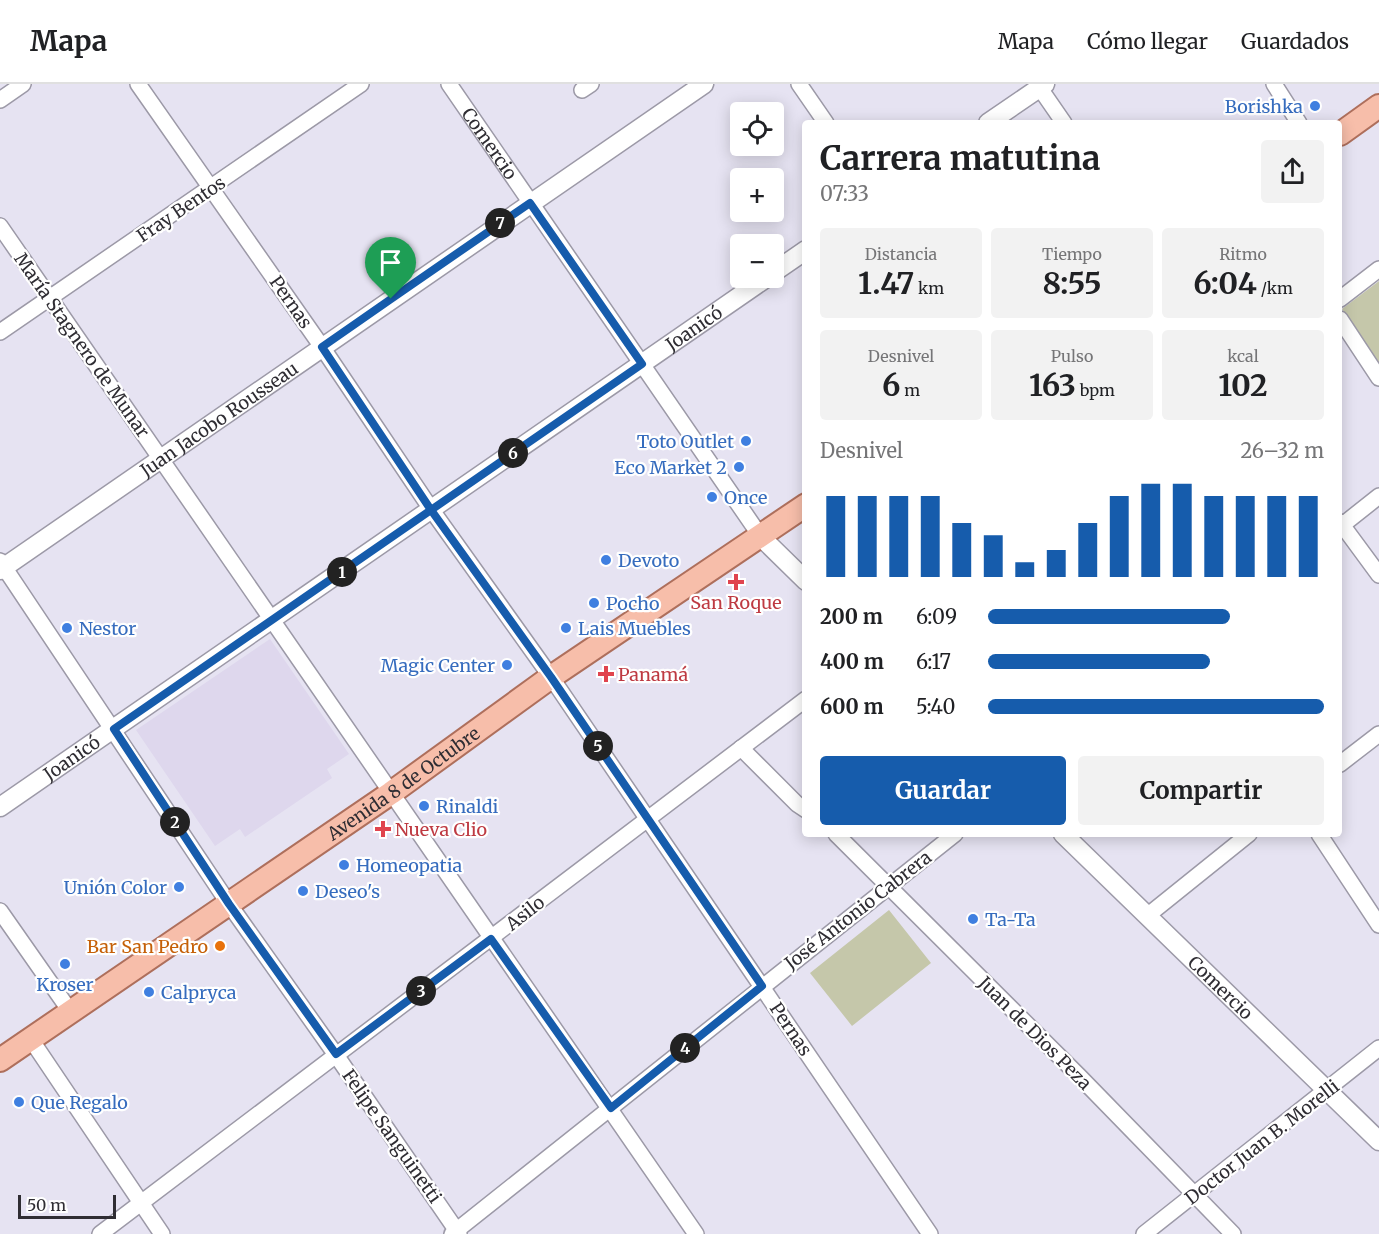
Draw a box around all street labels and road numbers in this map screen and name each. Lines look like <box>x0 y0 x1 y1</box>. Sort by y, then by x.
street label: Comercio <box>457 103 523 184</box>
street label: Fray Bentos <box>132 171 230 247</box>
street label: María Stagnero de Munar <box>9 248 155 442</box>
street label: Pernas <box>265 271 318 333</box>
street label: Joanicó <box>660 300 726 356</box>
street label: Juan Jacobo Rousseau <box>135 356 302 482</box>
street label: Avenida 8 de Octubre <box>321 721 484 846</box>
street label: Joanicó <box>38 730 104 786</box>
street label: José Antonio Cabrera <box>779 845 936 975</box>
street label: Asilo <box>500 891 549 936</box>
street label: Comercio <box>1183 950 1258 1024</box>
street label: Juan de Dios Peza <box>973 971 1097 1095</box>
street label: Pernas <box>765 998 817 1060</box>
street label: Felipe Sanguinetti <box>337 1065 447 1207</box>
street label: Doctor Juan B. Morelli <box>1180 1075 1344 1209</box>

